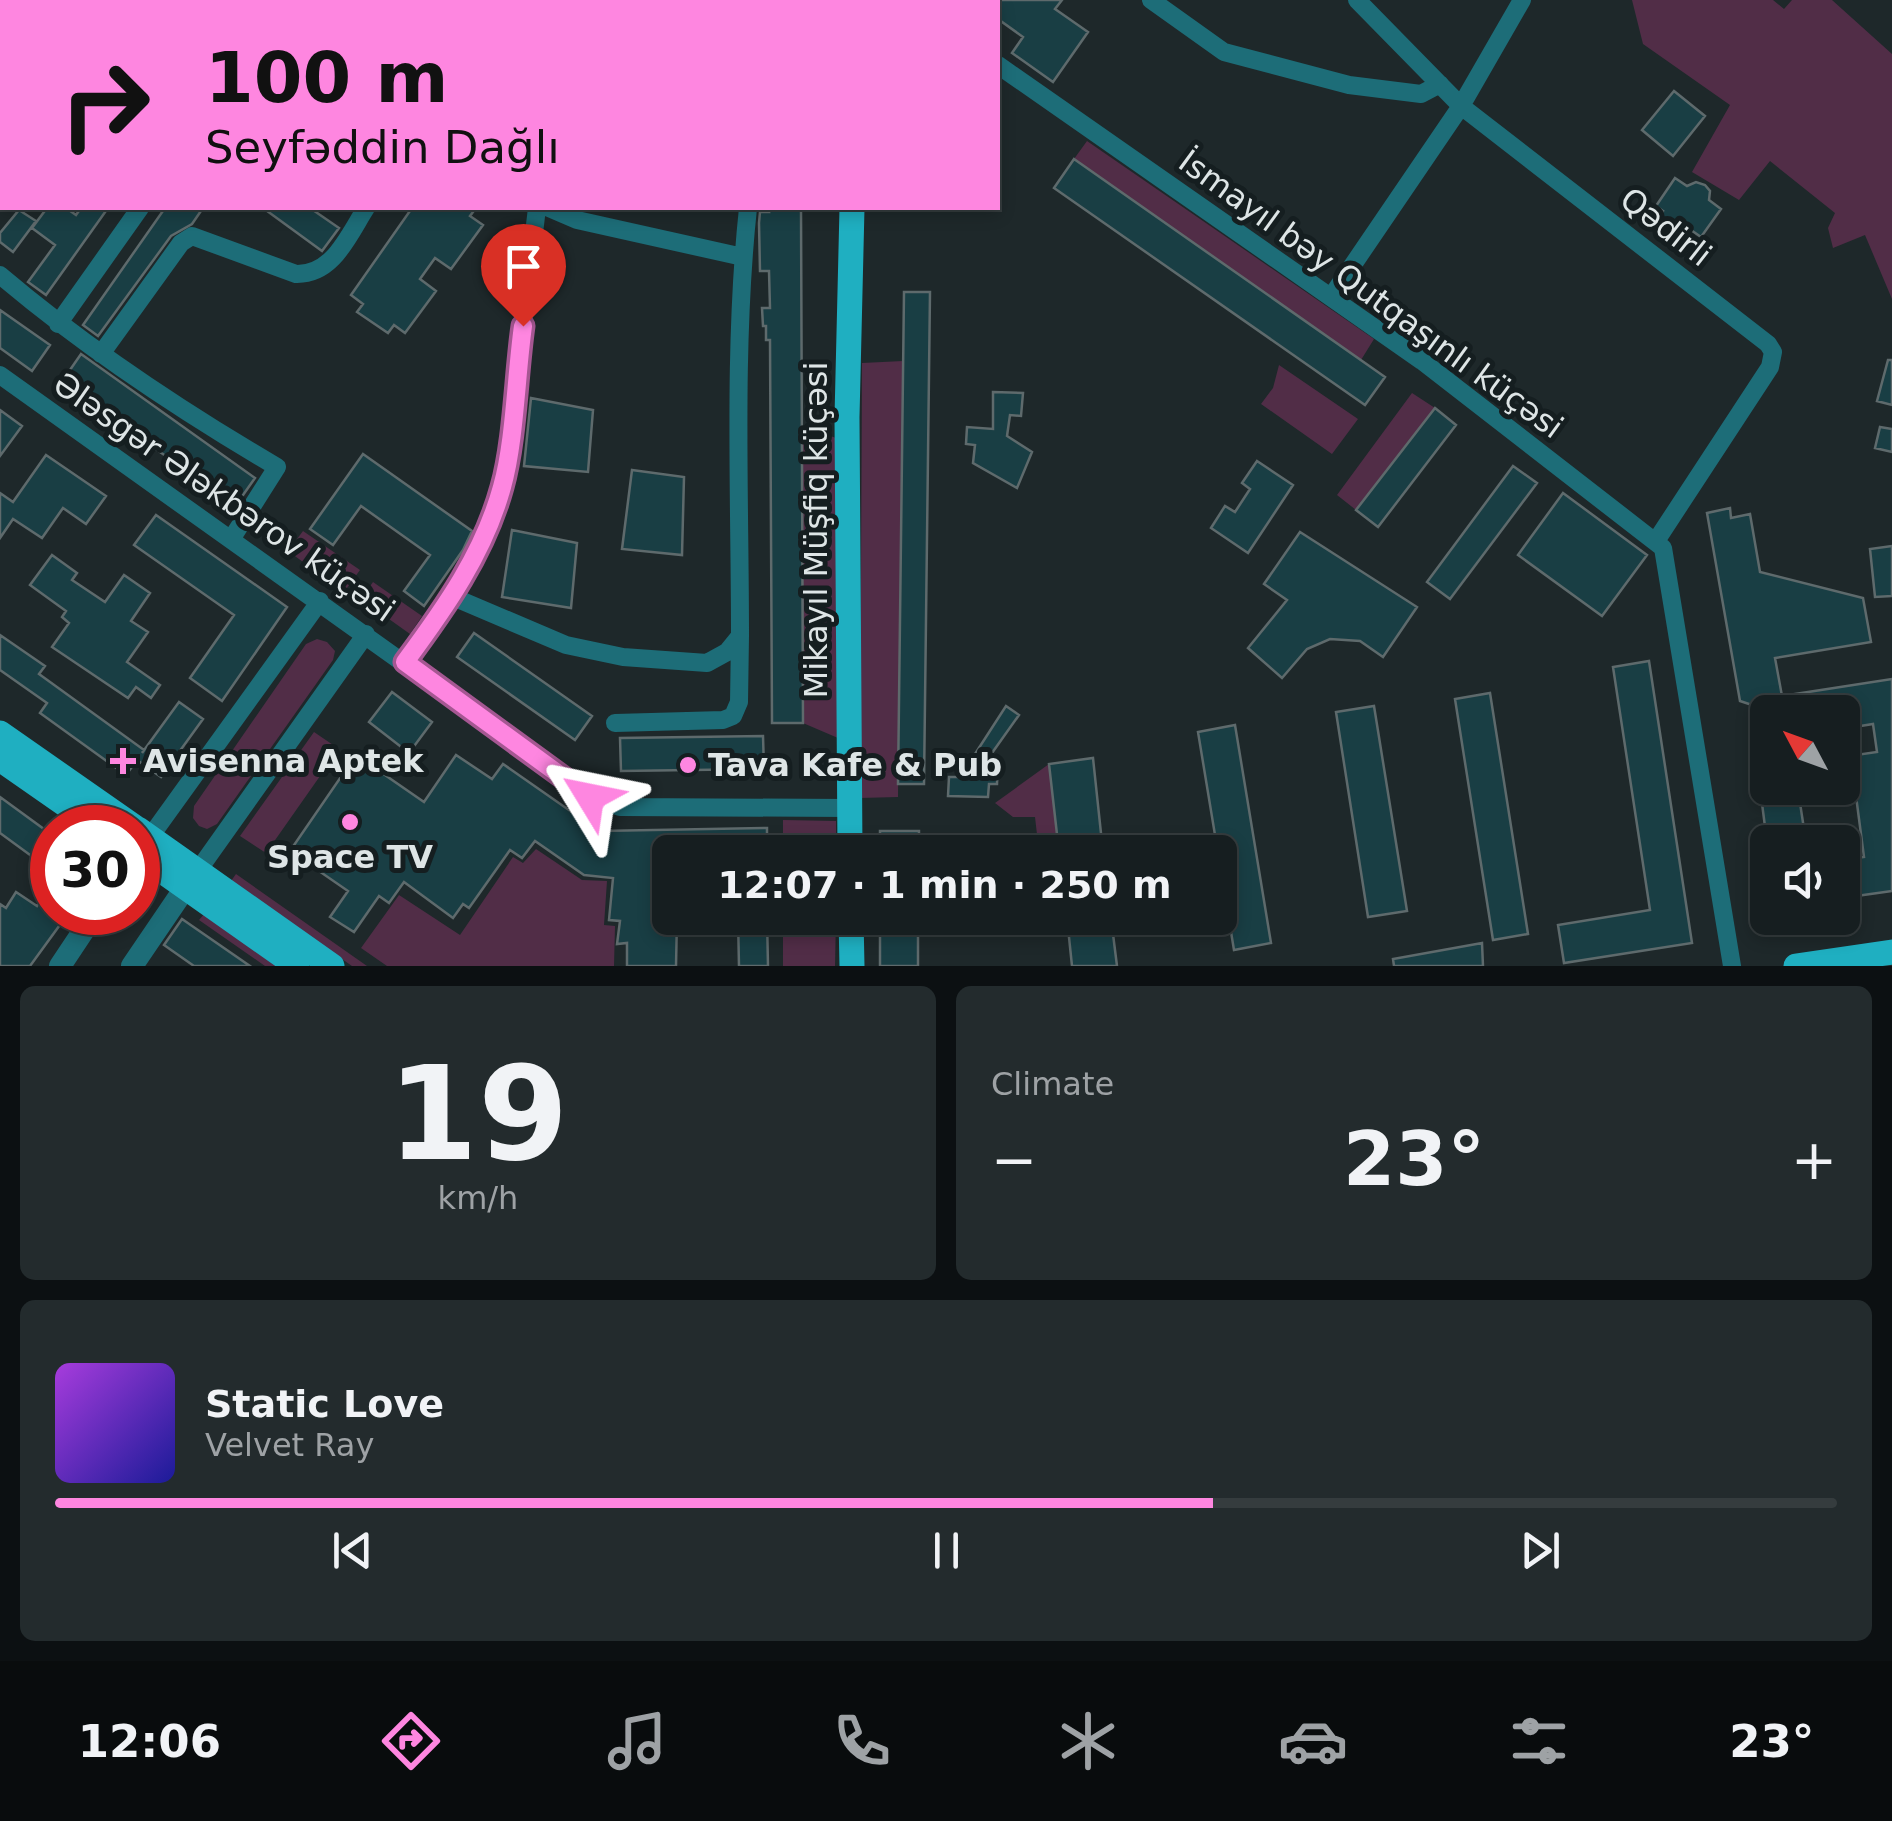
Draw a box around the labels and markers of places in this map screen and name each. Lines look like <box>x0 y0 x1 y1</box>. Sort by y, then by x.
pin <box>481 224 566 327</box>
place label: Avisenna Aptek <box>143 742 424 780</box>
place label: Tava Kafe & Pub <box>708 746 1002 784</box>
marker: Avisenna Aptek <box>112 750 134 772</box>
marker: Tava Kafe & Pub <box>677 754 699 776</box>
marker: Space TV <box>339 811 361 833</box>
place label: Space TV <box>267 838 433 876</box>

